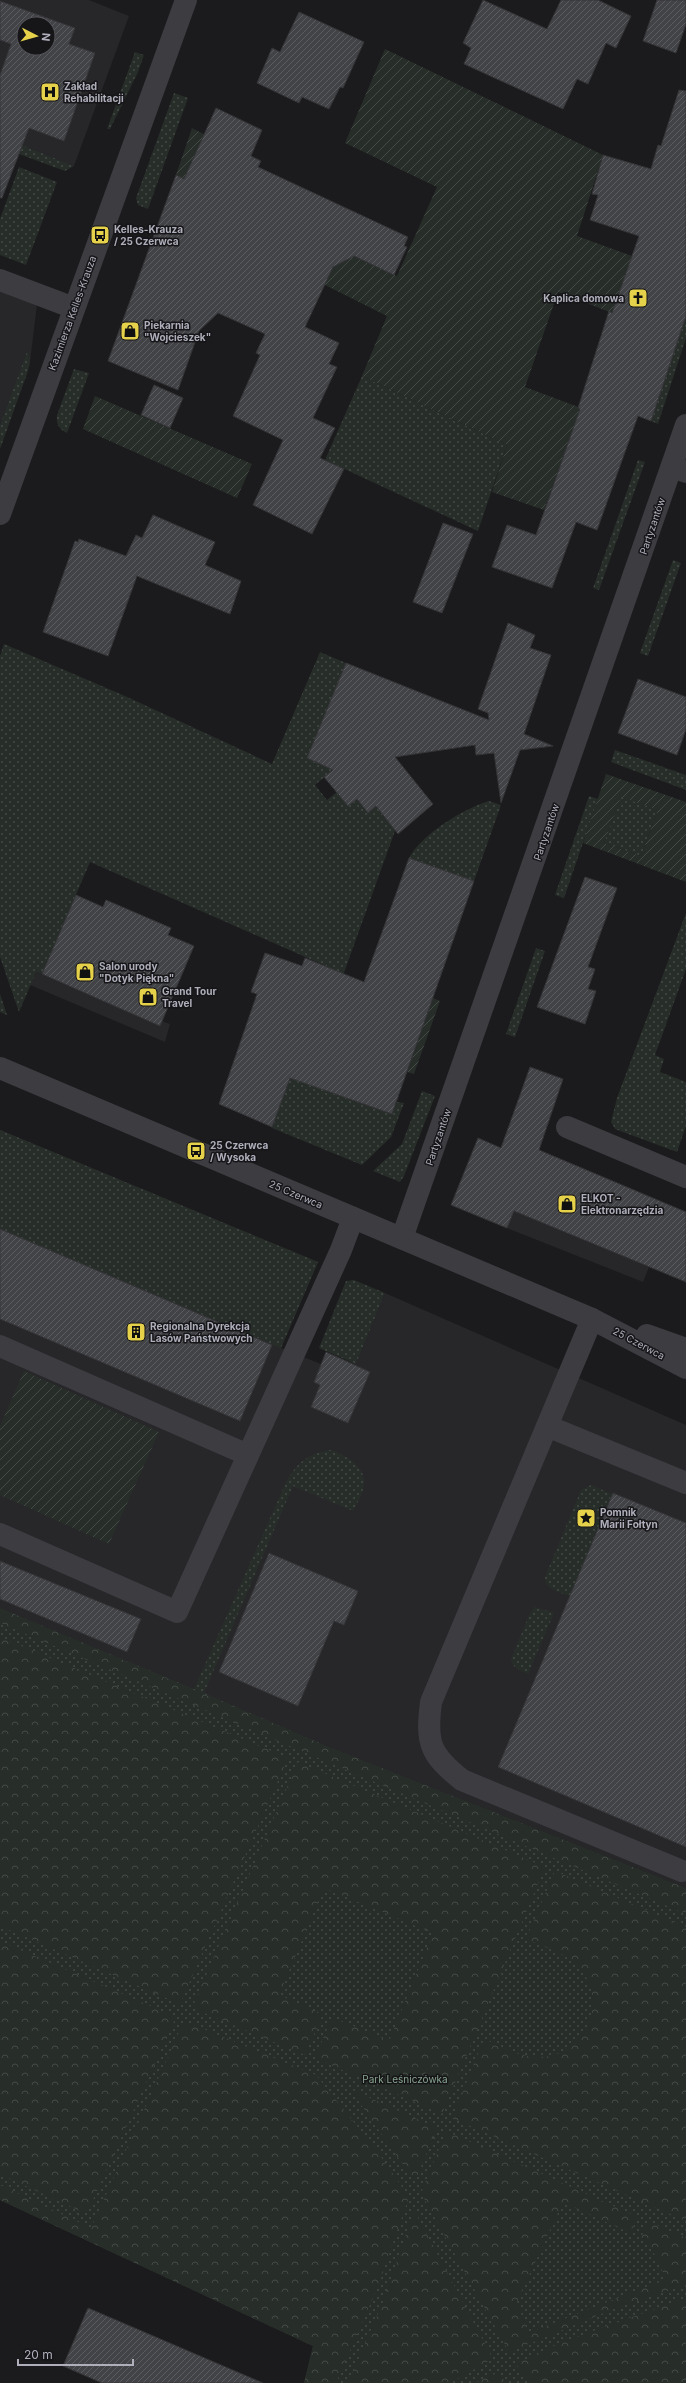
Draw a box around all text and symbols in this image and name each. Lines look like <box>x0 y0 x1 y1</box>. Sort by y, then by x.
north arrow <box>16 16 56 56</box>
text: N <box>39 32 53 42</box>
place label: Zakład Rehabilitacji <box>64 80 124 104</box>
hospital icon: Zakład Rehabilitacji <box>39 81 61 103</box>
place label: Kelles-Krauza / 25 Czerwca <box>114 223 183 247</box>
bus stop icon: Kelles-Krauza / 25 Czerwca <box>89 224 111 246</box>
street label: Kazimierza Kelles-Krauza <box>46 254 98 372</box>
church icon: Kaplica domowa <box>627 287 649 309</box>
place label: Kaplica domowa <box>543 292 624 304</box>
place label: Piekarnia "Wojcieszek" <box>144 319 211 343</box>
shop icon: Piekarnia "Wojcieszek" <box>119 320 141 342</box>
street label: Partyzantów <box>637 496 667 556</box>
street label: Partyzantów <box>531 802 561 862</box>
place label: Salon urody "Dotyk Piękna" <box>99 960 174 985</box>
shop icon: Salon urody "Dotyk Piękna" <box>74 961 96 983</box>
place label: Grand Tour Travel <box>162 985 216 1009</box>
shop icon: Grand Tour Travel <box>137 986 159 1008</box>
street label: Partyzantów <box>423 1107 453 1167</box>
place label: 25 Czerwca / Wysoka <box>210 1139 268 1164</box>
bus stop icon: 25 Czerwca / Wysoka <box>185 1140 207 1162</box>
street label: 25 Czerwca <box>268 1177 324 1211</box>
place label: ELKOT - Elektronarzędzia <box>581 1192 663 1216</box>
shop icon: ELKOT - Elektronarzędzia <box>556 1193 578 1215</box>
place label: Regionalna Dyrekcja Lasów Państwowych <box>150 1320 253 1345</box>
building icon: Regionalna Dyrekcja Lasów Państwowych <box>125 1321 147 1343</box>
street label: 25 Czerwca <box>611 1324 667 1362</box>
place label: Pomnik Marii Fołtyn <box>600 1506 658 1531</box>
place icon: Pomnik Marii Fołtyn <box>575 1507 597 1529</box>
park label: Park Leśniczówka <box>362 2073 448 2085</box>
scale bar <box>18 2341 133 2367</box>
text: 20 m <box>24 2347 53 2362</box>

